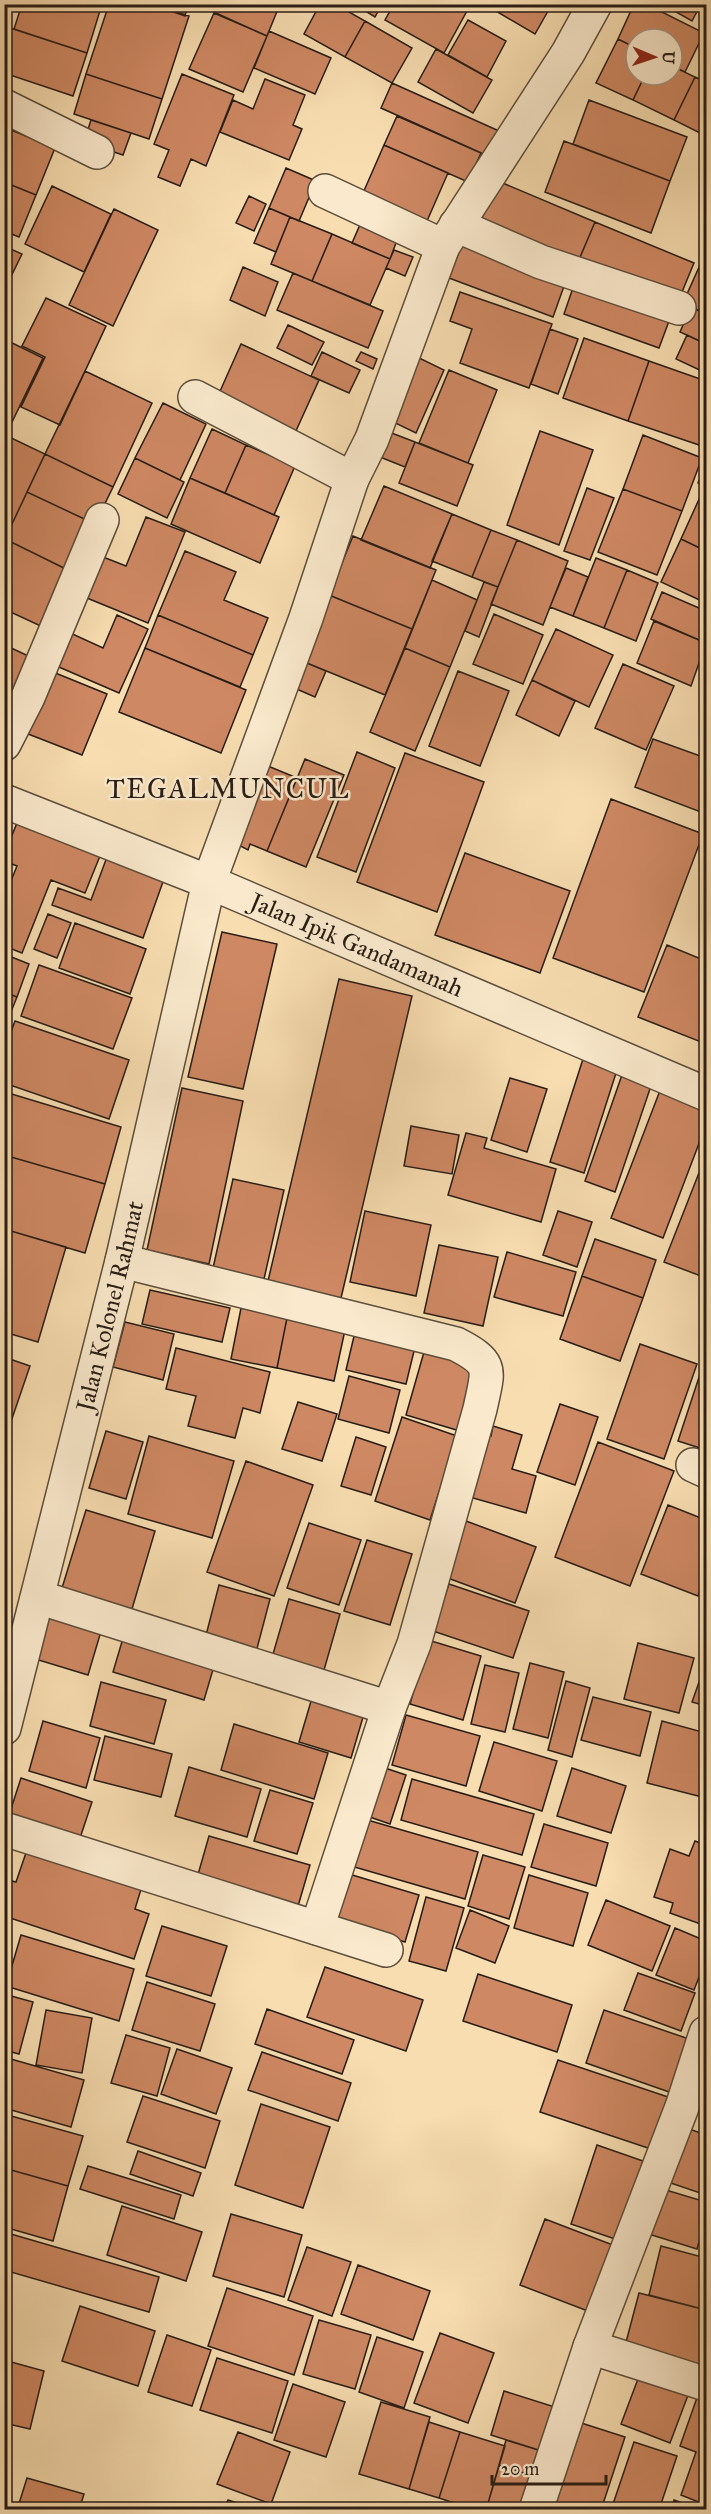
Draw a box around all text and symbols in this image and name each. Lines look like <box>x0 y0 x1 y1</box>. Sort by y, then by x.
north arrow <box>624 27 684 87</box>
text: U <box>659 51 678 65</box>
district label: TEGALMUNCUL <box>106 772 350 805</box>
street label: Jalan Ipik Gandamanah <box>243 885 468 1004</box>
street label: Jalan Kolonel Rahmat <box>69 1198 150 1417</box>
scale bar <box>492 2448 606 2486</box>
text: 20 m <box>501 2458 539 2480</box>

